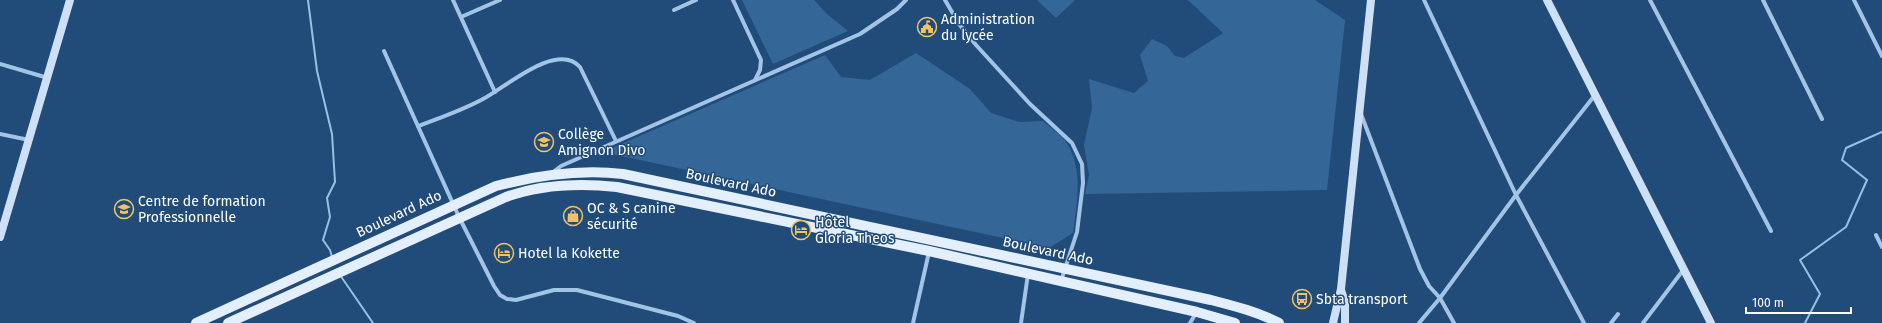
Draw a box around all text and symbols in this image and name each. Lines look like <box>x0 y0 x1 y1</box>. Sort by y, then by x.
place label: Administration du lycée <box>941 11 1035 44</box>
public building icon: Administration du lycée <box>916 16 938 38</box>
place label: Collège Amignon Divo <box>558 126 646 159</box>
school or university icon: Collège Amignon Divo <box>533 131 555 153</box>
street label: Boulevard Ado <box>684 165 778 201</box>
street label: Boulevard Ado <box>354 187 444 241</box>
place label: Centre de formation Professionnelle <box>138 193 266 226</box>
school or university icon: Centre de formation Professionnelle <box>113 198 135 220</box>
place label: OC & S canine sécurité <box>587 200 676 233</box>
shop icon: OC & S canine sécurité <box>562 205 584 227</box>
place label: Hôtel Gloria Theos <box>815 214 895 247</box>
hotel icon: Hôtel Gloria Theos <box>790 219 812 241</box>
street label: Boulevard Ado <box>1001 233 1095 269</box>
hotel icon: Hotel la Kokette <box>493 242 515 264</box>
place label: Hotel la Kokette <box>518 245 620 262</box>
bus stop icon: Sbta transport <box>1291 288 1313 310</box>
scale bar <box>1746 289 1851 315</box>
place label: Sbta transport <box>1316 291 1408 308</box>
text: 100 m <box>1752 296 1784 310</box>

